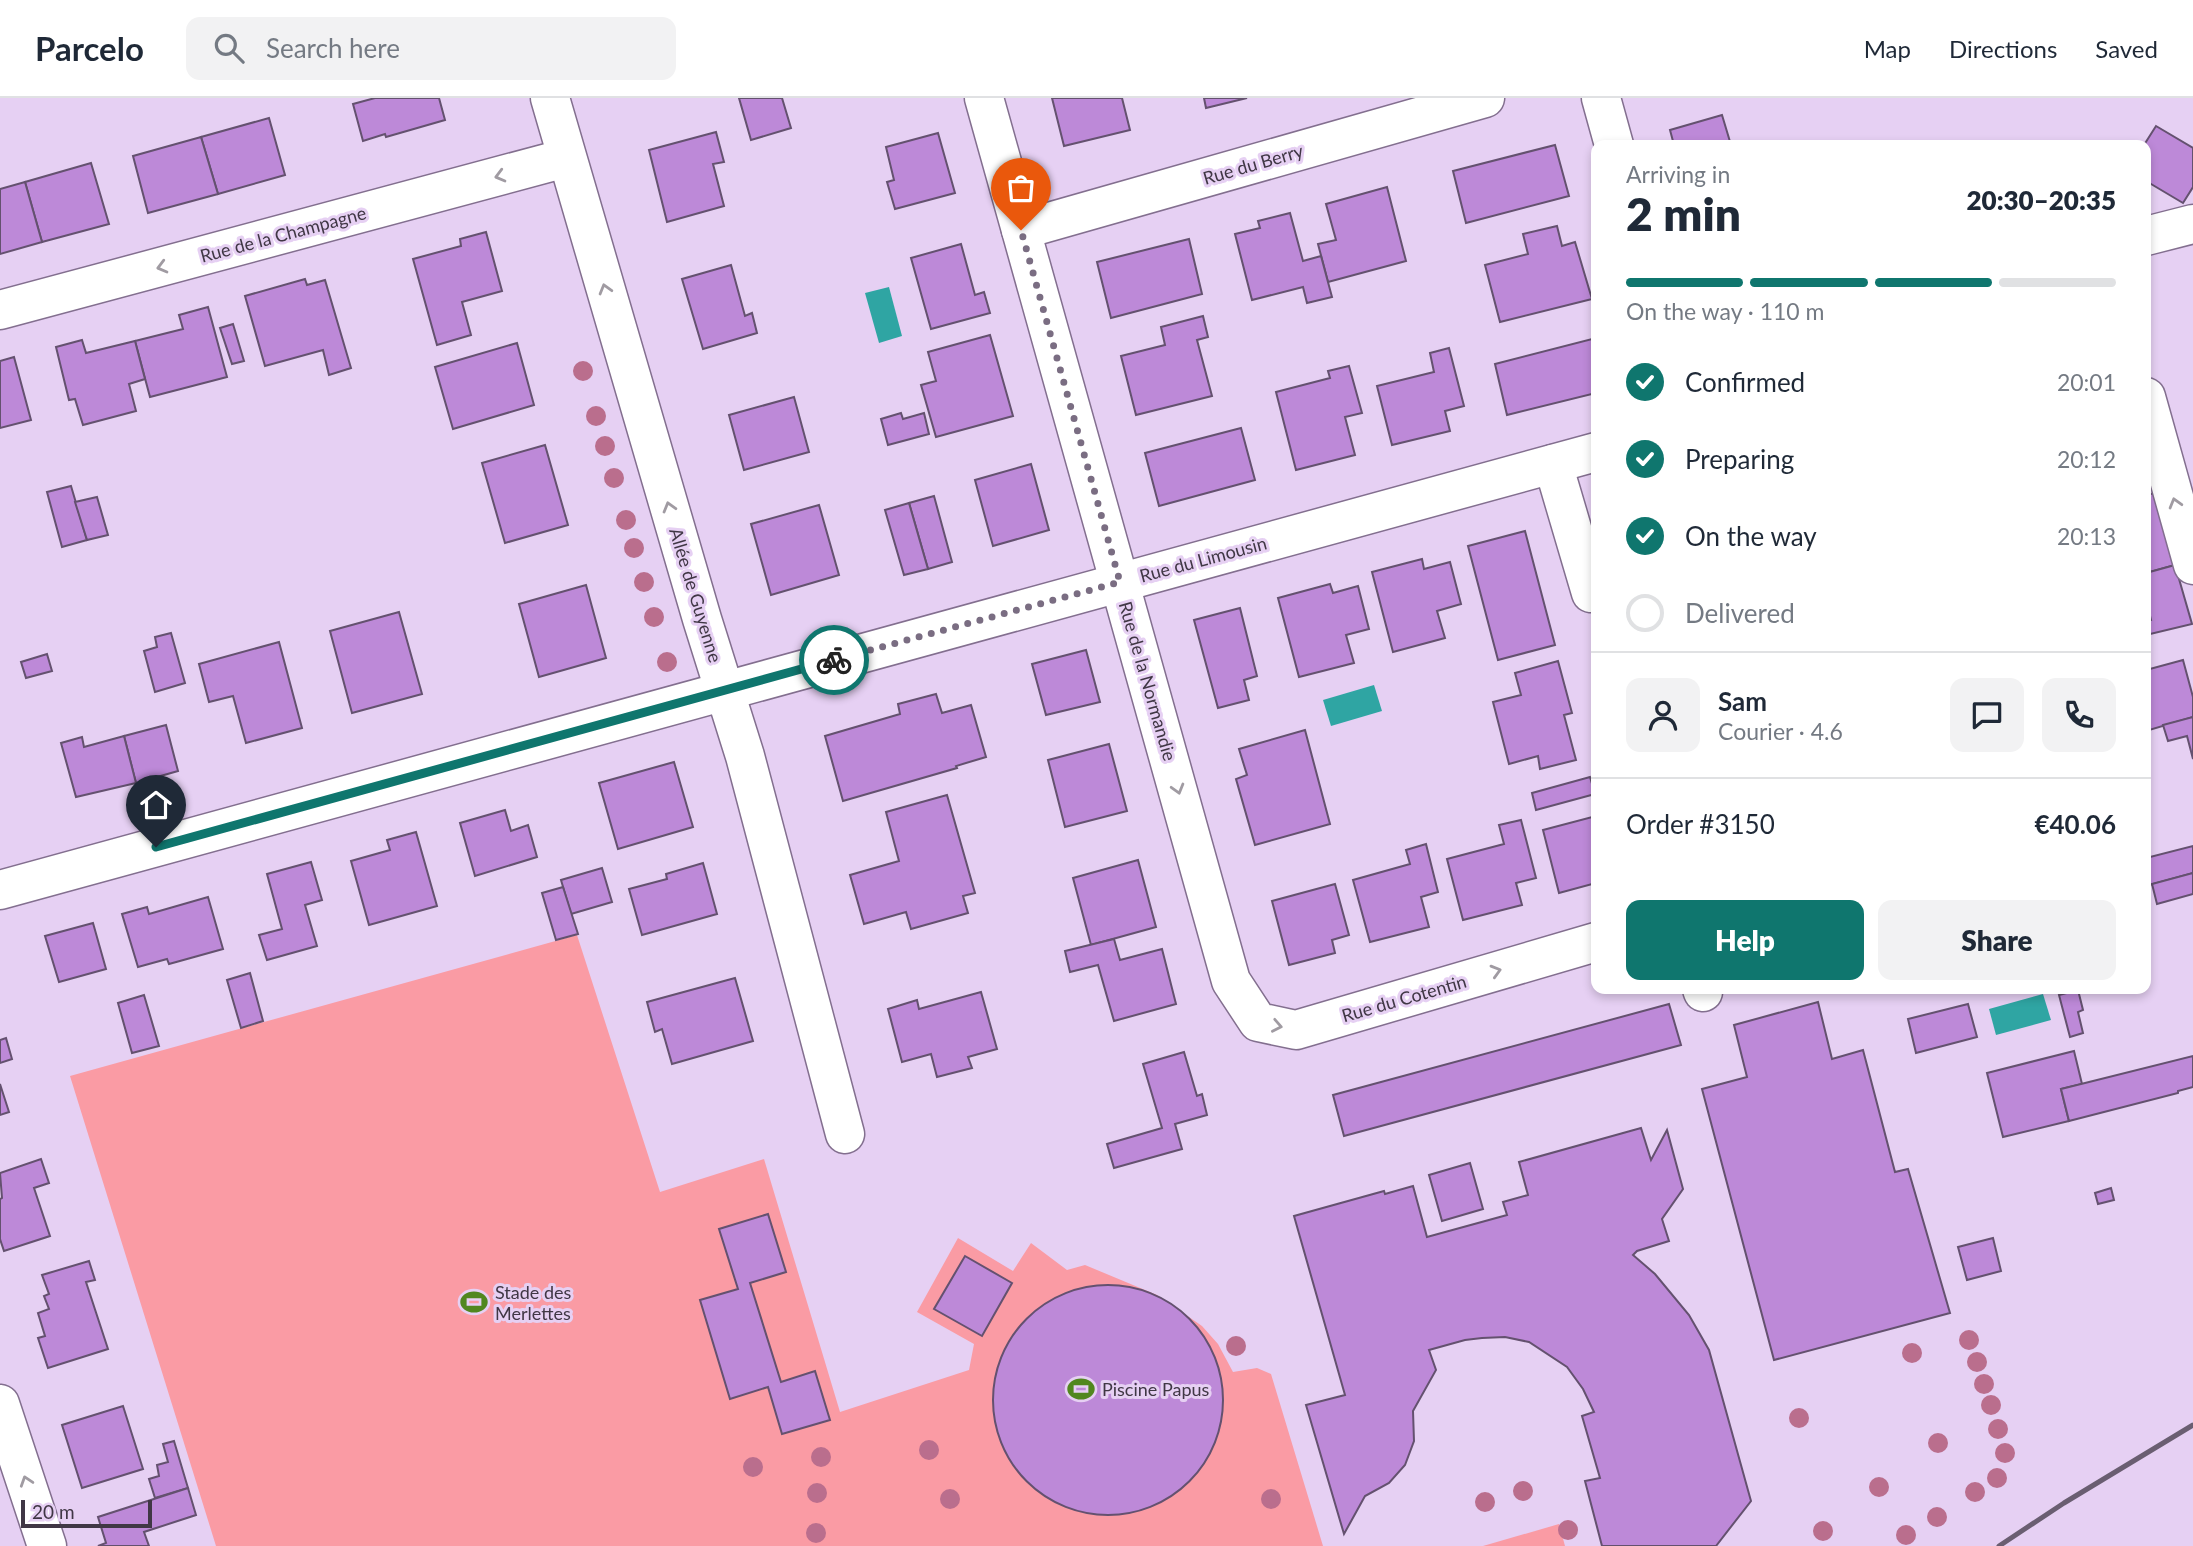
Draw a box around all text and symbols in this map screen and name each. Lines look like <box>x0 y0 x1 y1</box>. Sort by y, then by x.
search box <box>186 17 676 80</box>
text: Parcelo <box>35 28 144 68</box>
icon: search <box>210 29 248 67</box>
text: Search here <box>266 32 400 64</box>
text: Map <box>1864 34 1911 63</box>
text: Directions <box>1949 34 2057 63</box>
text: Saved <box>2095 34 2158 63</box>
street label: Rue du Berry <box>1200 139 1306 189</box>
pin <box>991 158 1051 230</box>
text: Arriving in <box>1626 160 1730 188</box>
one-way arrow <box>494 167 506 182</box>
icon: bag <box>1002 169 1040 207</box>
text: 20:30–20:35 <box>1966 184 2116 216</box>
text: 2 min <box>1626 186 1741 241</box>
street label: Rue de la Champagne <box>198 201 368 267</box>
one-way arrow <box>156 259 168 273</box>
one-way arrow <box>598 283 613 295</box>
text: On the way · 110 m <box>1626 297 1825 325</box>
icon: check <box>1626 363 1664 401</box>
text: Confirmed <box>1685 366 1805 398</box>
text: 20:01 <box>2057 368 2116 396</box>
icon: check <box>1626 440 1664 478</box>
text: Preparing <box>1685 443 1794 475</box>
text: 20:12 <box>2057 445 2116 473</box>
one-way arrow <box>2169 497 2184 509</box>
one-way arrow <box>663 501 678 513</box>
icon: check <box>1626 517 1664 555</box>
text: On the way <box>1685 520 1817 552</box>
text: 20:13 <box>2057 522 2116 550</box>
street label: Allée de Guyenne <box>665 525 727 665</box>
street label: Rue du Limousin <box>1137 531 1269 587</box>
text: Delivered <box>1685 597 1795 629</box>
street label: Rue de la Normandie <box>1115 599 1181 763</box>
courier <box>799 625 869 695</box>
icon: bike <box>815 641 853 679</box>
button: person <box>1626 678 1700 752</box>
button: chat <box>1950 678 2024 752</box>
button: phone <box>2042 678 2116 752</box>
text: Sam <box>1718 685 1767 717</box>
text: Courier · 4.6 <box>1718 717 1843 745</box>
pin <box>126 775 186 847</box>
one-way arrow <box>1170 783 1184 795</box>
icon: home <box>137 786 175 824</box>
text: Order #3150 <box>1626 808 1775 840</box>
text: €40.06 <box>2034 808 2116 840</box>
button: Help <box>1626 900 1864 980</box>
button: Share <box>1878 900 2116 980</box>
one-way arrow <box>1489 965 1501 980</box>
street label: Rue du Cotentin <box>1339 970 1469 1026</box>
one-way arrow <box>1271 1018 1283 1033</box>
place label: Stade des Merlettes <box>495 1281 572 1324</box>
sports icon: Stade des Merlettes <box>459 1287 489 1317</box>
sports icon: Piscine Papus <box>1066 1374 1096 1404</box>
place label: Piscine Papus <box>1102 1378 1210 1400</box>
one-way arrow <box>20 1476 34 1488</box>
scale bar <box>21 1497 152 1529</box>
text: 20 m <box>32 1500 75 1523</box>

